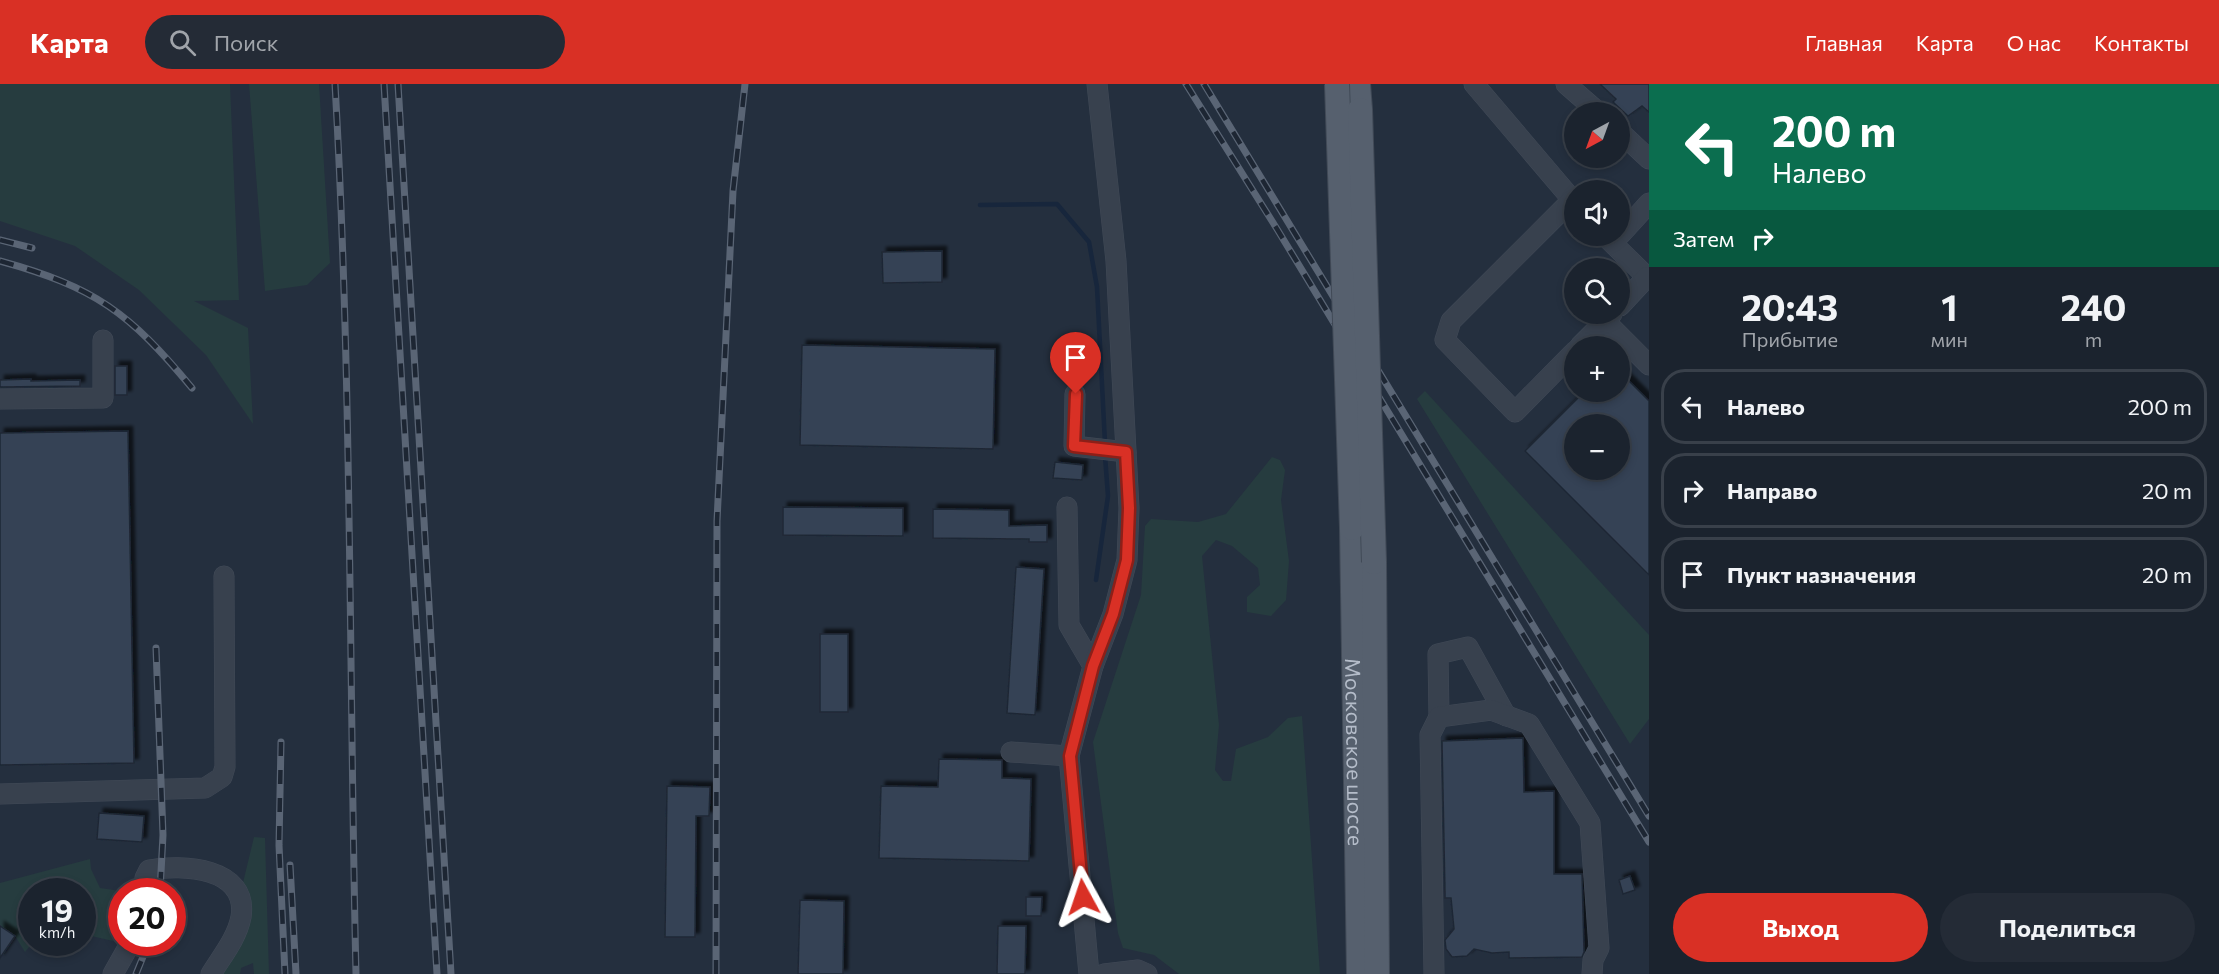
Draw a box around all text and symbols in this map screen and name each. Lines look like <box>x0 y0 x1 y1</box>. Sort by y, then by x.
search box <box>145 15 565 69</box>
text: Карта <box>30 25 109 59</box>
icon: search <box>166 26 199 59</box>
text: Поиск <box>214 29 278 56</box>
text: Главная <box>1805 30 1883 55</box>
text: Карта <box>1916 30 1974 55</box>
text: О нас <box>2007 30 2061 55</box>
text: Контакты <box>2094 30 2189 55</box>
north arrow <box>1564 102 1630 168</box>
map controls <box>1564 102 1630 480</box>
text: 200 m <box>1772 104 1896 156</box>
icon: left <box>1673 108 1751 186</box>
text: Налево <box>1772 156 1867 189</box>
button: sound <box>1564 180 1630 246</box>
icon: right <box>1746 222 1779 255</box>
text: Затем <box>1673 225 1734 252</box>
button: search <box>1564 258 1630 324</box>
text: 20:43 <box>1742 284 1838 328</box>
text: 1 <box>1941 284 1958 328</box>
text: 240 <box>2060 284 2126 328</box>
text: Прибытие <box>1742 327 1838 351</box>
text: мин <box>1931 327 1968 351</box>
text: m <box>2085 327 2102 351</box>
pin <box>1050 332 1101 394</box>
button: + <box>1564 336 1630 402</box>
icon: arrive <box>1059 341 1092 374</box>
icon: left <box>1676 390 1709 423</box>
text: Налево <box>1727 393 1805 420</box>
text: 200 m <box>2128 393 2192 420</box>
button: − <box>1564 414 1630 480</box>
icon: right <box>1676 474 1709 507</box>
text: Направо <box>1727 477 1817 504</box>
text: 20 m <box>2142 477 2192 504</box>
icon: arrive <box>1676 558 1709 591</box>
text: Пункт назначения <box>1727 561 1916 588</box>
text: 20 m <box>2142 561 2192 588</box>
street label: Московское шоссе <box>1342 658 1369 846</box>
position arrow <box>1051 865 1115 929</box>
speed limit sign: 20 <box>108 878 186 956</box>
text: 19 <box>41 891 73 928</box>
button: Выход <box>1673 893 1928 962</box>
button: Поделиться <box>1940 893 2195 962</box>
text: km/h <box>39 923 75 941</box>

